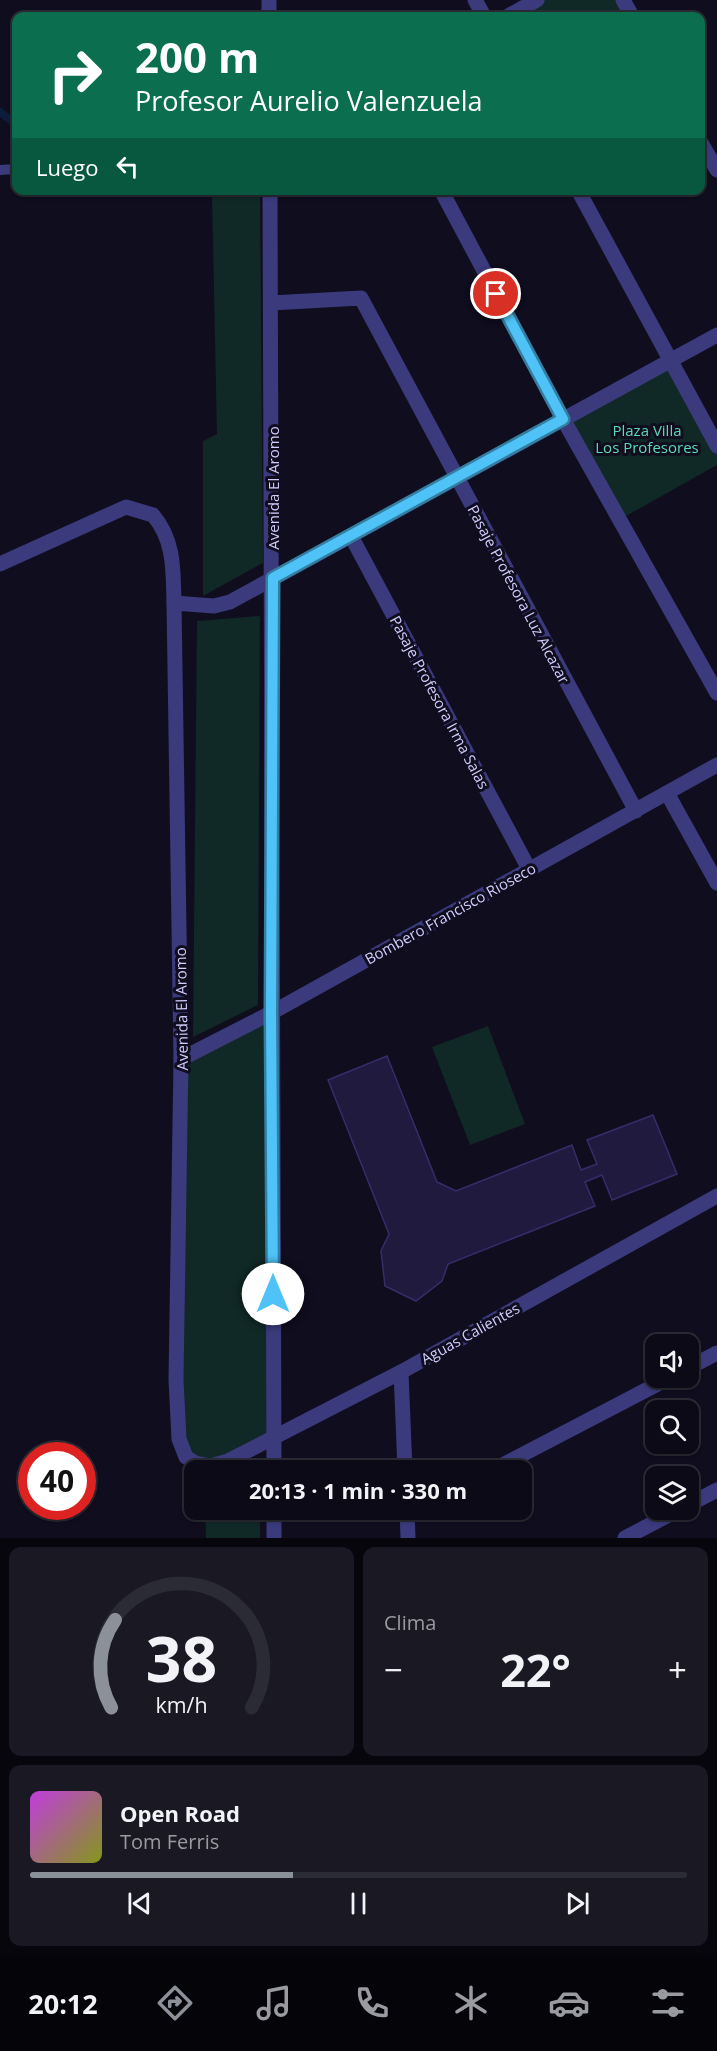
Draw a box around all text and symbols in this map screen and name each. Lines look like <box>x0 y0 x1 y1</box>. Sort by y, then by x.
text: 200 m <box>135 28 259 85</box>
icon: right <box>36 36 114 114</box>
text: Profesor Aurelio Valenzuela <box>135 82 482 119</box>
icon: left <box>111 150 144 183</box>
text: Luego <box>36 152 99 182</box>
pin <box>470 268 521 319</box>
icon: arrive <box>479 277 512 310</box>
park label: Plaza Villa Los Profesores <box>595 420 699 457</box>
street label: Avenida El Aromo <box>263 426 283 550</box>
street label: Pasaje Profesora Luz Alcazar <box>463 501 575 687</box>
street label: Pasaje Profesora Irma Salas <box>386 612 494 792</box>
street label: Bombero Francisco Rioseco <box>361 858 539 968</box>
street label: Avenida El Aromo <box>170 947 192 1071</box>
position arrow <box>241 1262 305 1326</box>
street label: Aguas Calientes <box>417 1298 523 1368</box>
map controls <box>645 1334 699 1520</box>
button: sound <box>645 1334 699 1388</box>
button: search <box>645 1400 699 1454</box>
speed limit sign: 40 <box>18 1442 96 1520</box>
button: layers <box>645 1466 699 1520</box>
text: 20:13 · 1 min · 330 m <box>249 1475 467 1505</box>
text: Clima <box>384 1609 436 1636</box>
text: 38 <box>146 1615 217 1700</box>
text: 22° <box>500 1639 571 1700</box>
text: − <box>384 1647 403 1692</box>
text: + <box>668 1647 687 1692</box>
text: km/h <box>155 1691 208 1720</box>
text: Open Road <box>120 1798 240 1828</box>
text: Tom Ferris <box>120 1828 219 1855</box>
icon: previous <box>123 1887 156 1920</box>
icon: pause <box>342 1887 375 1920</box>
icon: next <box>561 1887 594 1920</box>
icon: directions <box>154 1982 196 2024</box>
icon: music <box>253 1982 295 2024</box>
icon: phone <box>351 1982 393 2024</box>
icon: climate <box>450 1982 492 2024</box>
icon: car <box>548 1982 590 2024</box>
icon: filters <box>647 1982 689 2024</box>
text: 20:12 <box>28 1985 98 2022</box>

